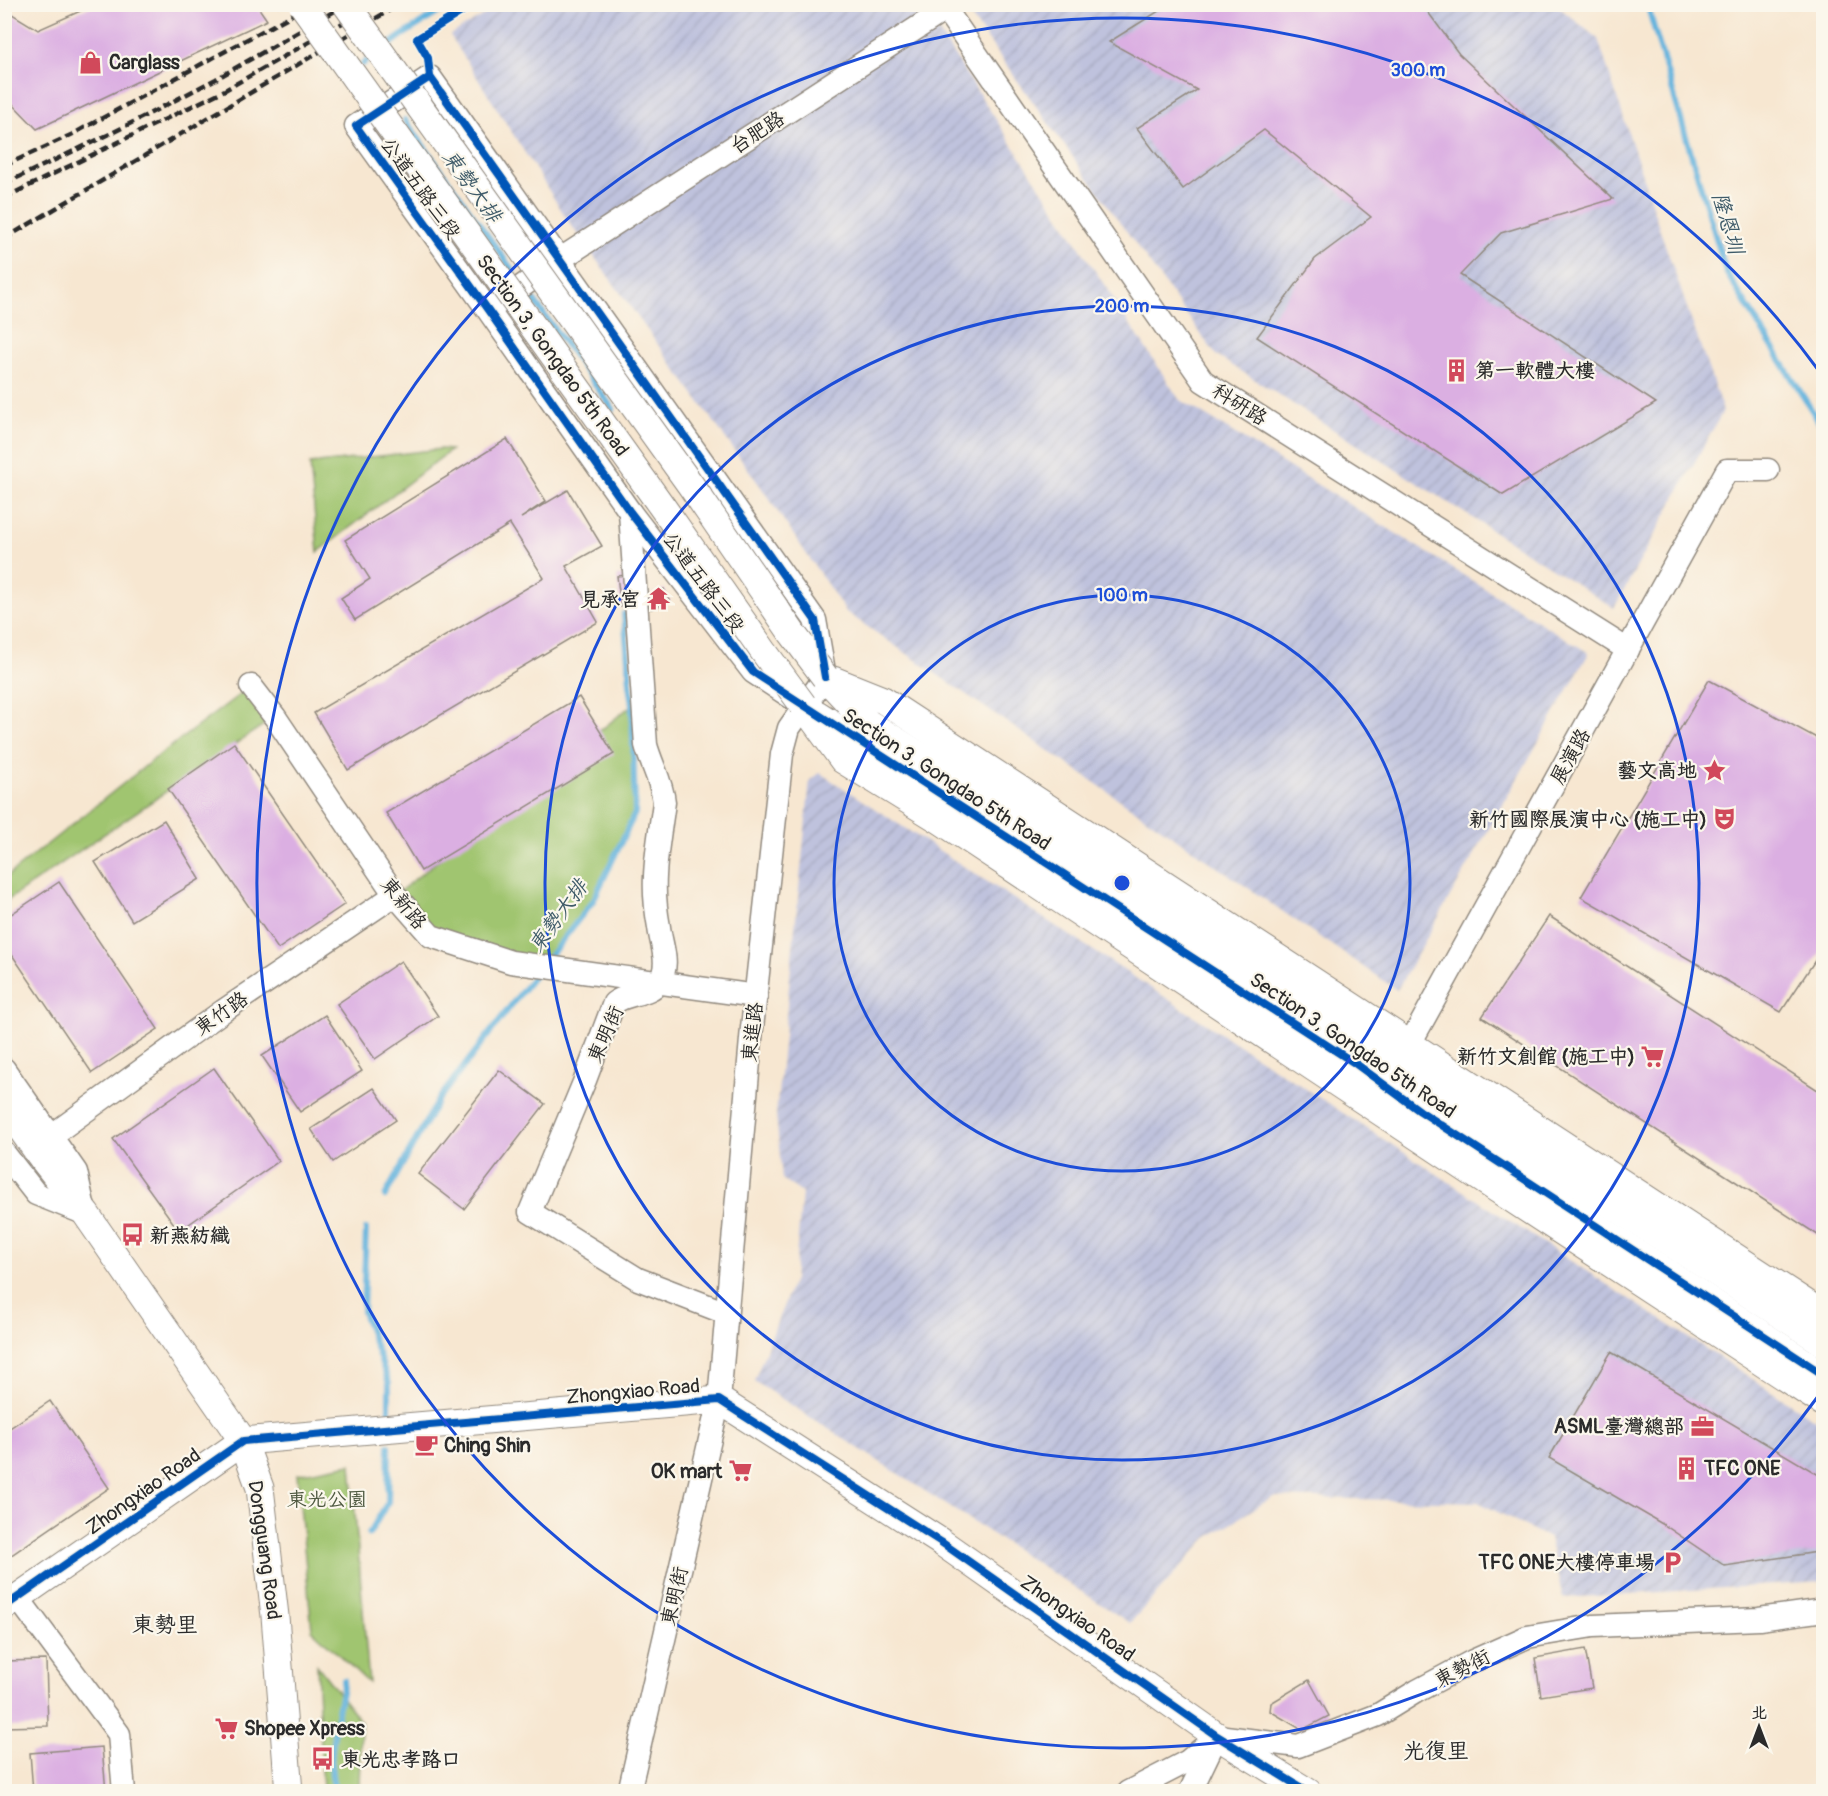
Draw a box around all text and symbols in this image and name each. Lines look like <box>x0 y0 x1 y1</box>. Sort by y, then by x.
shop icon: Carglass <box>78 49 104 75</box>
place label: Carglass <box>109 50 180 75</box>
text: 300 m <box>1391 59 1445 82</box>
street label: 台肥路 <box>725 105 790 159</box>
street label: 公道五路三段 <box>375 132 466 244</box>
water label: 東勢大排 <box>436 144 508 230</box>
water label: 隆恩圳 <box>1706 189 1750 259</box>
street label: Section 3, Gongdao 5th Road <box>471 249 634 461</box>
text: 200 m <box>1095 295 1149 318</box>
building icon: 第一軟體大樓 <box>1444 357 1470 383</box>
place label: 第一軟體大樓 <box>1475 358 1595 383</box>
street label: 科研路 <box>1208 378 1273 431</box>
street label: 公道五路三段 <box>658 527 750 638</box>
text: 100 m <box>1096 584 1148 607</box>
temple icon: 見承宮 <box>645 586 671 612</box>
place label: 見承宮 <box>580 587 640 612</box>
street label: Section 3, Gongdao 5th Road <box>838 703 1056 856</box>
street label: 展演路 <box>1545 723 1596 789</box>
place icon: 藝文高地 <box>1702 757 1728 783</box>
place label: 藝文高地 <box>1617 758 1697 783</box>
theatre icon: 新竹國際展演中心 (施工中) <box>1712 806 1738 832</box>
place label: 新竹國際展演中心 (施工中) <box>1469 807 1707 832</box>
street label: 東新路 <box>375 872 433 935</box>
water label: 東勢大排 <box>523 873 595 958</box>
centre of rings <box>1112 873 1132 893</box>
street label: Section 3, Gongdao 5th Road <box>1245 967 1461 1124</box>
street label: 東竹路 <box>190 985 254 1041</box>
street label: 東進路 <box>737 1000 768 1063</box>
street label: 東明街 <box>582 1002 629 1067</box>
supermarket icon: 新竹文創館 (施工中) <box>1640 1043 1666 1069</box>
place label: 新竹文創館 (施工中) <box>1457 1044 1635 1069</box>
bus stop icon: 新燕紡織 <box>119 1222 145 1248</box>
place label: 新燕紡織 <box>150 1223 230 1248</box>
street label: Zhongxiao Road <box>565 1373 701 1410</box>
office icon: ASML臺灣總部 <box>1689 1413 1715 1439</box>
place label: ASML臺灣總部 <box>1554 1414 1684 1439</box>
cafe icon: Ching Shin <box>413 1432 439 1458</box>
place label: Ching Shin <box>444 1433 531 1458</box>
street label: Zhongxiao Road <box>81 1443 205 1540</box>
building icon: TFC ONE <box>1673 1455 1699 1481</box>
place label: TFC ONE <box>1703 1456 1781 1481</box>
supermarket icon: OK mart <box>727 1458 753 1484</box>
place label: OK mart <box>651 1459 723 1484</box>
street label: Dongguang Road <box>242 1479 287 1621</box>
park label: 東光公園 <box>287 1487 367 1512</box>
parking icon: TFC ONE大樓停車場 <box>1660 1549 1686 1575</box>
place label: TFC ONE大樓停車場 <box>1478 1550 1655 1575</box>
street label: 東明街 <box>656 1564 693 1628</box>
street label: Zhongxiao Road <box>1016 1570 1140 1667</box>
district label: 東勢里 <box>132 1611 198 1639</box>
street label: 東勢街 <box>1430 1644 1495 1693</box>
north arrow <box>1729 1697 1789 1757</box>
text: 北 <box>1751 1703 1767 1723</box>
supermarket icon: Shopee Xpress <box>213 1715 239 1741</box>
place label: Shopee Xpress <box>244 1716 365 1741</box>
district label: 光復里 <box>1403 1737 1469 1765</box>
bus stop icon: 東光忠孝路口 <box>310 1746 336 1772</box>
place label: 東光忠孝路口 <box>341 1747 461 1772</box>

